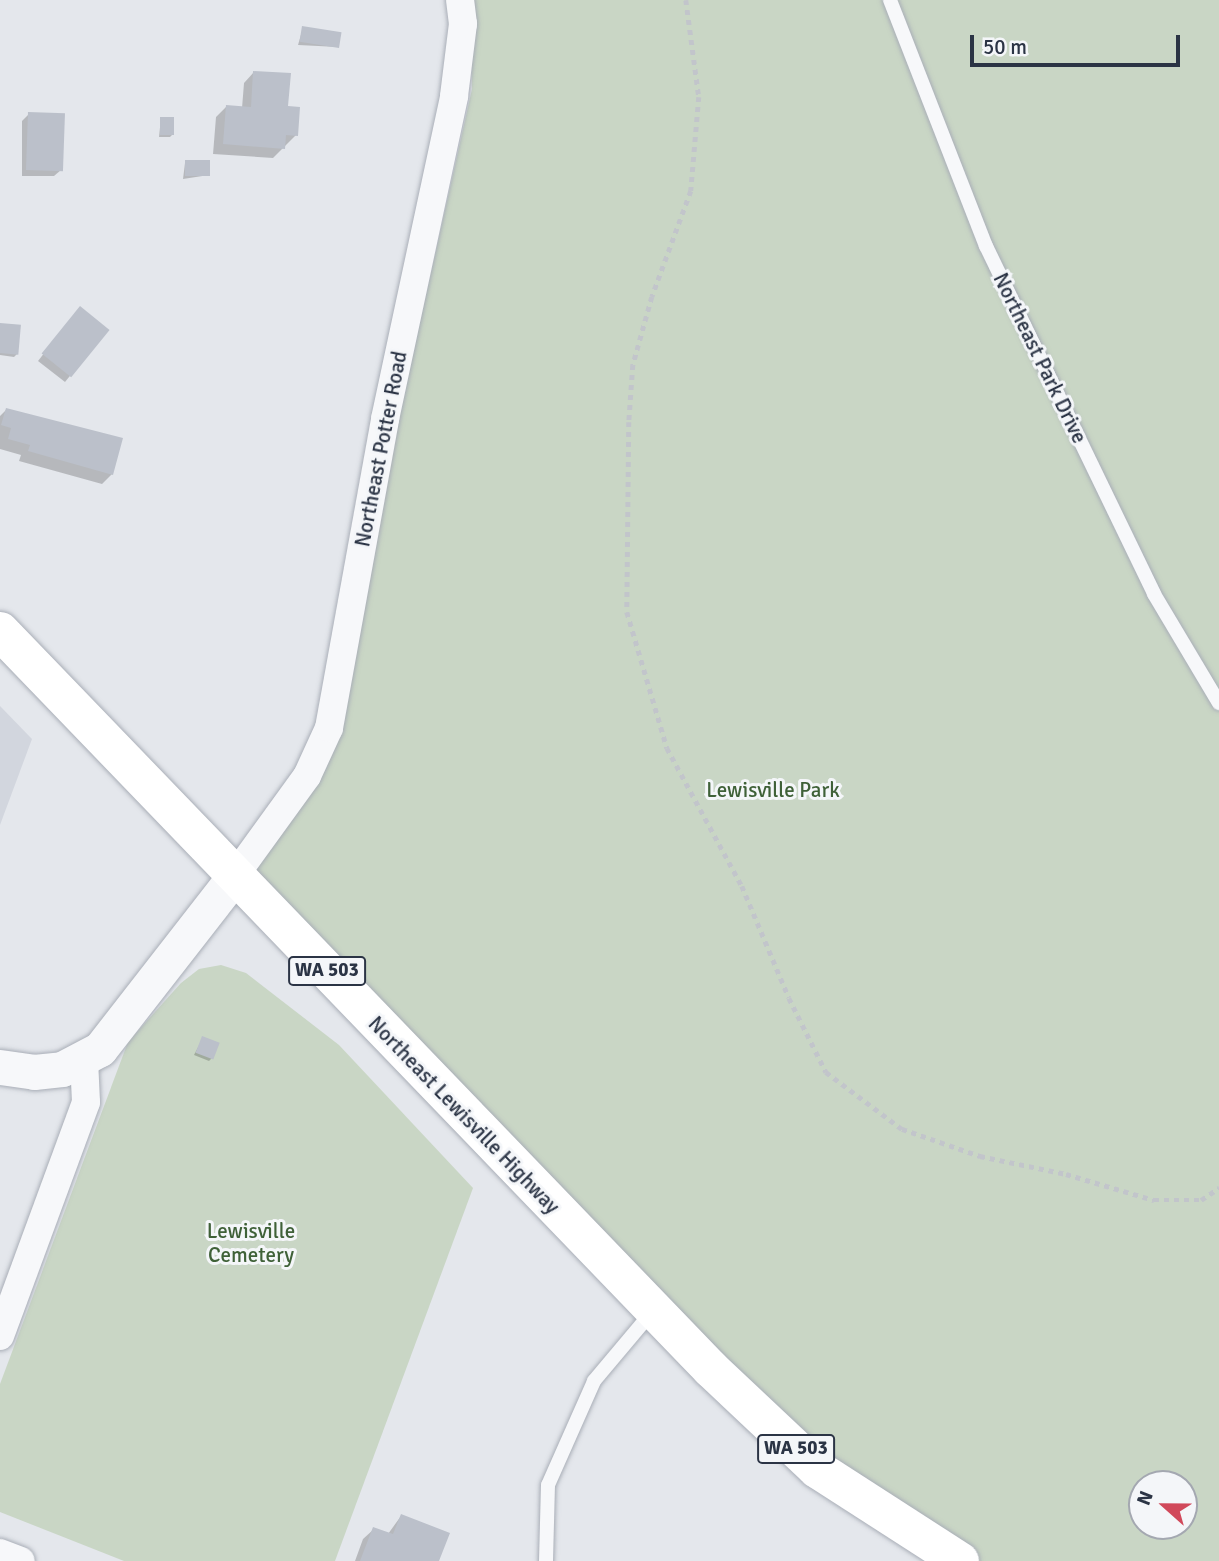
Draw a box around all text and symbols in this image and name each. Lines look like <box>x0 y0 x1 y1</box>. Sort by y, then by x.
scale bar <box>974 21 1184 65</box>
text: 50 m <box>983 34 1027 60</box>
street label: Northeast Park Drive <box>988 269 1092 447</box>
street label: Northeast Potter Road <box>350 349 412 549</box>
park label: Lewisville Park <box>706 777 840 803</box>
road number: WA 503 <box>287 956 367 987</box>
street label: Northeast Lewisville Highway <box>363 1011 565 1219</box>
park label: Lewisville Cemetery <box>207 1218 295 1268</box>
road number: WA 503 <box>756 1434 836 1464</box>
north arrow <box>1128 1470 1198 1540</box>
text: N <box>1132 1488 1159 1509</box>

